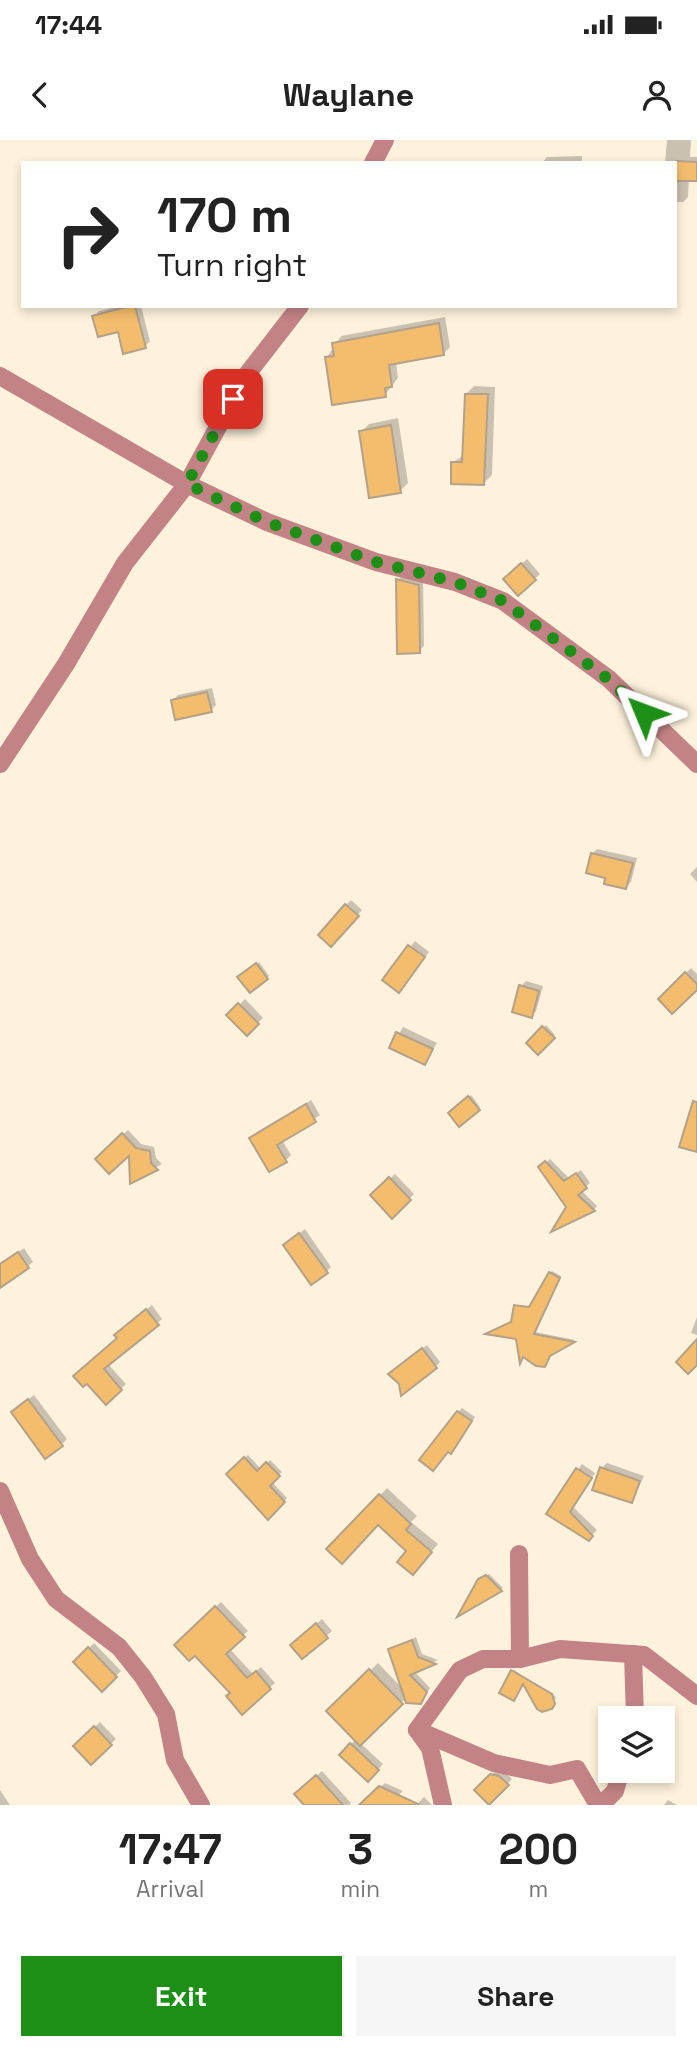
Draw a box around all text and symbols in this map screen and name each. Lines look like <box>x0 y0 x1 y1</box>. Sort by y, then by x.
text: 17:44 <box>35 8 102 42</box>
text: Waylane <box>283 75 414 115</box>
icon: back <box>21 76 59 114</box>
icon: person <box>638 76 676 114</box>
text: 170 m <box>157 184 292 246</box>
icon: right <box>42 189 133 280</box>
text: Turn right <box>157 245 307 285</box>
pin <box>203 369 263 429</box>
icon: arrive <box>214 380 252 418</box>
position arrow <box>607 676 681 750</box>
map controls <box>598 1706 675 1783</box>
button: layers <box>598 1706 675 1783</box>
text: 17:47 <box>119 1823 222 1876</box>
text: 3 <box>348 1823 373 1876</box>
text: 200 <box>499 1823 578 1876</box>
text: Arrival <box>136 1874 204 1904</box>
text: min <box>341 1874 380 1904</box>
text: m <box>529 1874 548 1904</box>
button: Exit <box>21 1956 342 2036</box>
button: Share <box>356 1956 676 2036</box>

